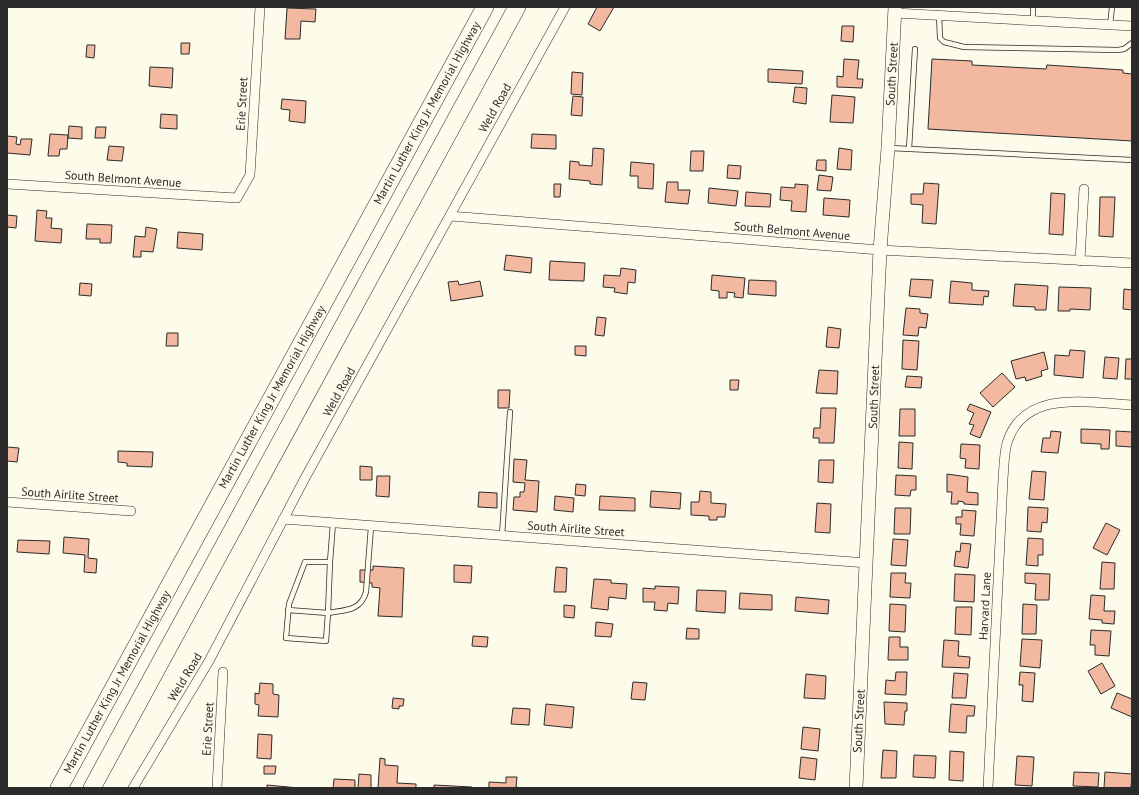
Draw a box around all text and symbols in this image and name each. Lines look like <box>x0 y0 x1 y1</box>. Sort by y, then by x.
street label: Martin Luther King Jr Memorial Highway <box>370 18 484 207</box>
street label: South Street <box>882 42 901 106</box>
street label: Erie Street <box>233 77 250 131</box>
street label: Weld Road <box>475 80 514 135</box>
street label: South Belmont Avenue <box>64 167 182 190</box>
street label: South Belmont Avenue <box>733 218 851 243</box>
street label: Martin Luther King Jr Memorial Highway <box>215 302 329 491</box>
street label: Weld Road <box>319 364 358 419</box>
street label: South Street <box>865 365 882 429</box>
street label: South Airlite Street <box>21 484 119 505</box>
street label: South Airlite Street <box>527 518 625 539</box>
street label: Harvard Lane <box>975 572 994 640</box>
street label: Martin Luther King Jr Memorial Highway <box>60 587 174 776</box>
street label: Weld Road <box>164 650 205 704</box>
street label: South Street <box>849 689 868 753</box>
street label: Erie Street <box>199 702 216 756</box>

